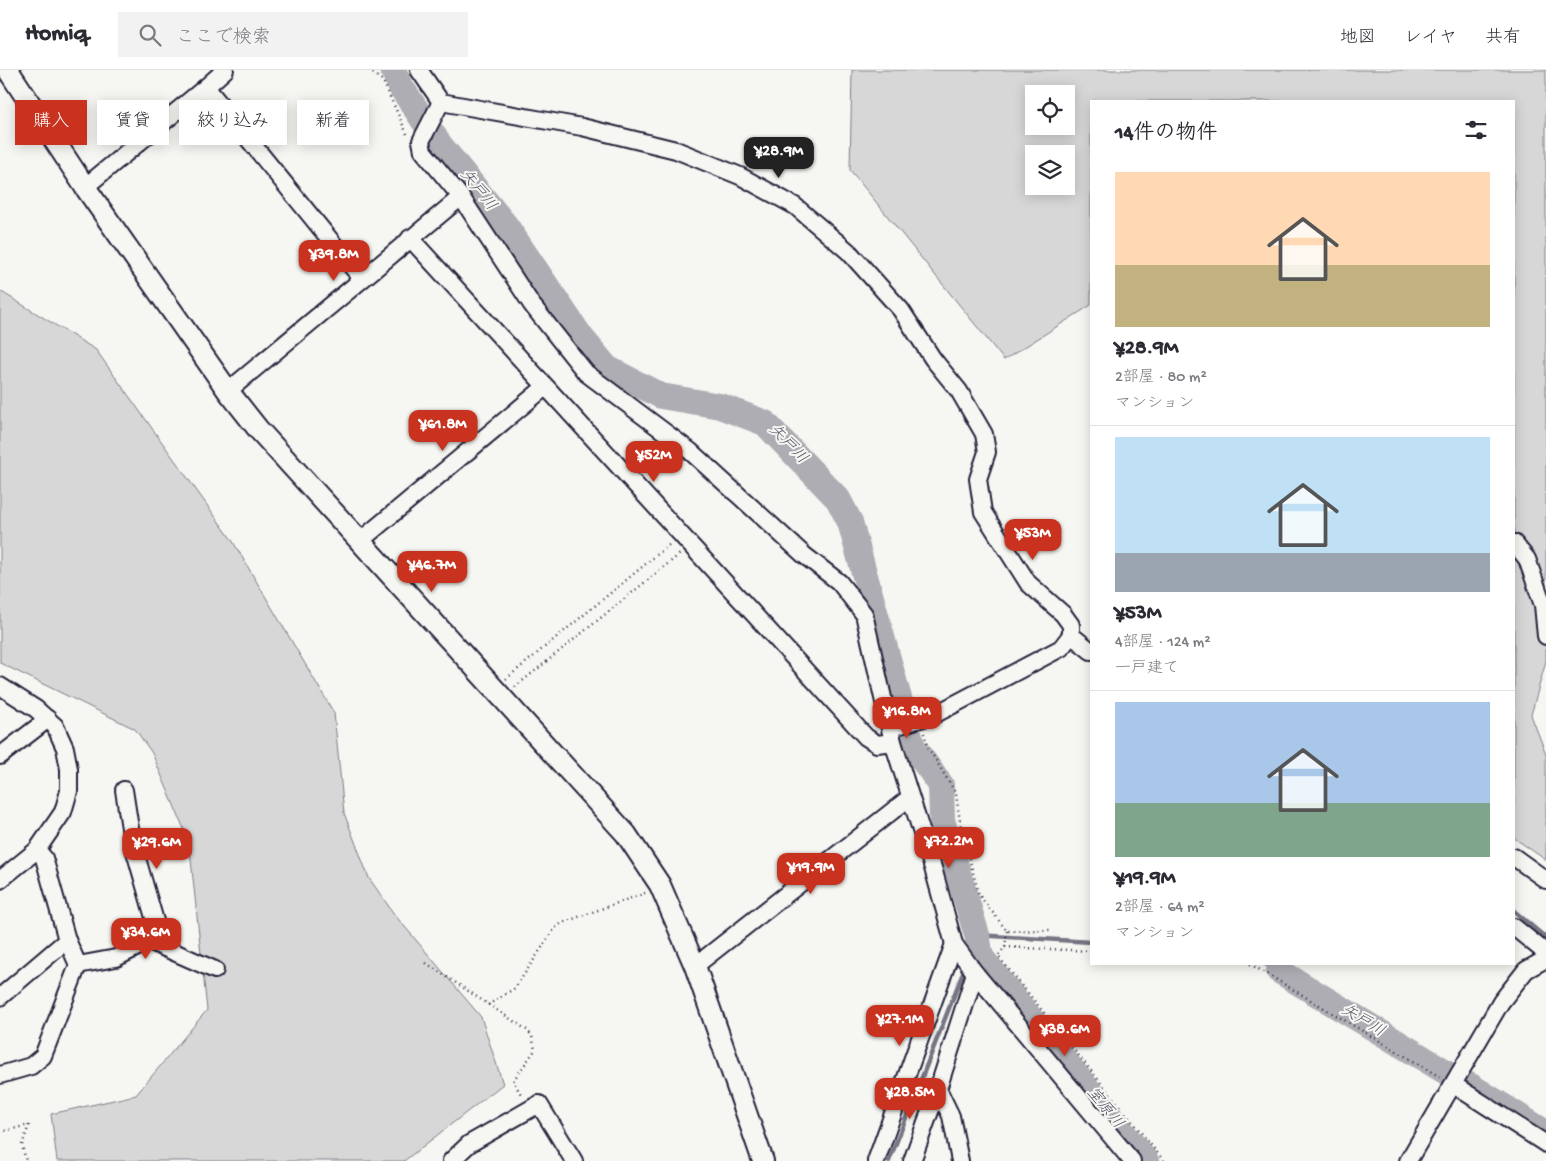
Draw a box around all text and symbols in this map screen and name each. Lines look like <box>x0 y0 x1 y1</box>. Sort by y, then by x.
search box <box>118 12 468 57</box>
text: Homiq <box>25 20 88 49</box>
icon: search <box>136 21 164 49</box>
text: ここで検索 <box>176 27 271 50</box>
text: 地図 <box>1340 28 1376 49</box>
text: レイヤ <box>1404 28 1457 49</box>
text: 共有 <box>1485 28 1521 49</box>
map controls <box>1025 85 1075 195</box>
button: locate <box>1025 85 1075 135</box>
chip: 購入 <box>15 100 87 145</box>
chip: 賃貸 <box>97 100 169 145</box>
chip: 絞り込み <box>179 100 287 145</box>
chip: 新着 <box>297 100 369 145</box>
icon: filters <box>1462 116 1490 144</box>
text: 14件の物件 <box>1115 122 1217 147</box>
pin: ¥28.9M <box>738 136 820 179</box>
text: ¥28.9M <box>755 143 803 162</box>
button: layers <box>1025 145 1075 195</box>
water label: 矢戸川 <box>455 166 500 216</box>
icon: home <box>1258 204 1348 294</box>
pin: ¥39.8M <box>293 240 375 282</box>
text: ¥39.8M <box>310 246 358 265</box>
text: ¥28.9M <box>1115 337 1178 362</box>
text: 2部屋 · 80 m² <box>1115 369 1207 388</box>
text: マンション <box>1115 395 1194 414</box>
pin: ¥61.8M <box>402 410 484 452</box>
text: ¥61.8M <box>420 416 466 435</box>
water label: 矢戸川 <box>763 420 811 469</box>
pin: ¥52M <box>624 440 684 483</box>
text: ¥52M <box>637 447 671 466</box>
icon: home <box>1258 470 1348 560</box>
pin: ¥53M <box>1003 518 1063 561</box>
text: ¥53M <box>1015 525 1051 544</box>
pin: ¥46.7M <box>391 550 473 593</box>
text: ¥46.7M <box>408 557 456 576</box>
text: ¥53M <box>1115 602 1161 627</box>
text: 4部屋 · 124 m² <box>1115 634 1211 653</box>
text: 一戸建て <box>1115 660 1179 679</box>
pin: ¥16.8M <box>866 696 948 739</box>
text: ¥16.8M <box>884 703 930 722</box>
icon: home <box>1258 735 1348 825</box>
pin: ¥72.2M <box>908 826 990 869</box>
pin: ¥29.6M <box>116 828 198 870</box>
text: ¥72.2M <box>925 833 973 852</box>
text: ¥29.6M <box>133 834 181 853</box>
pin: ¥19.9M <box>770 852 852 895</box>
text: ¥19.9M <box>788 859 834 878</box>
text: ¥19.9M <box>1115 867 1175 892</box>
text: 2部屋 · 64 m² <box>1115 899 1205 918</box>
pin: ¥34.6M <box>105 918 187 960</box>
text: ¥34.6M <box>122 924 170 943</box>
text: マンション <box>1115 925 1194 944</box>
water label: 矢戸川 <box>1337 1001 1388 1043</box>
pin: ¥27.1M <box>859 1004 941 1047</box>
text: ¥27.1M <box>877 1011 923 1030</box>
pin: ¥38.6M <box>1024 1014 1106 1057</box>
text: ¥38.6M <box>1041 1021 1089 1040</box>
pin: ¥28.5M <box>869 1078 951 1120</box>
text: ¥28.5M <box>886 1084 934 1103</box>
water label: 室原川 <box>1082 1084 1127 1134</box>

